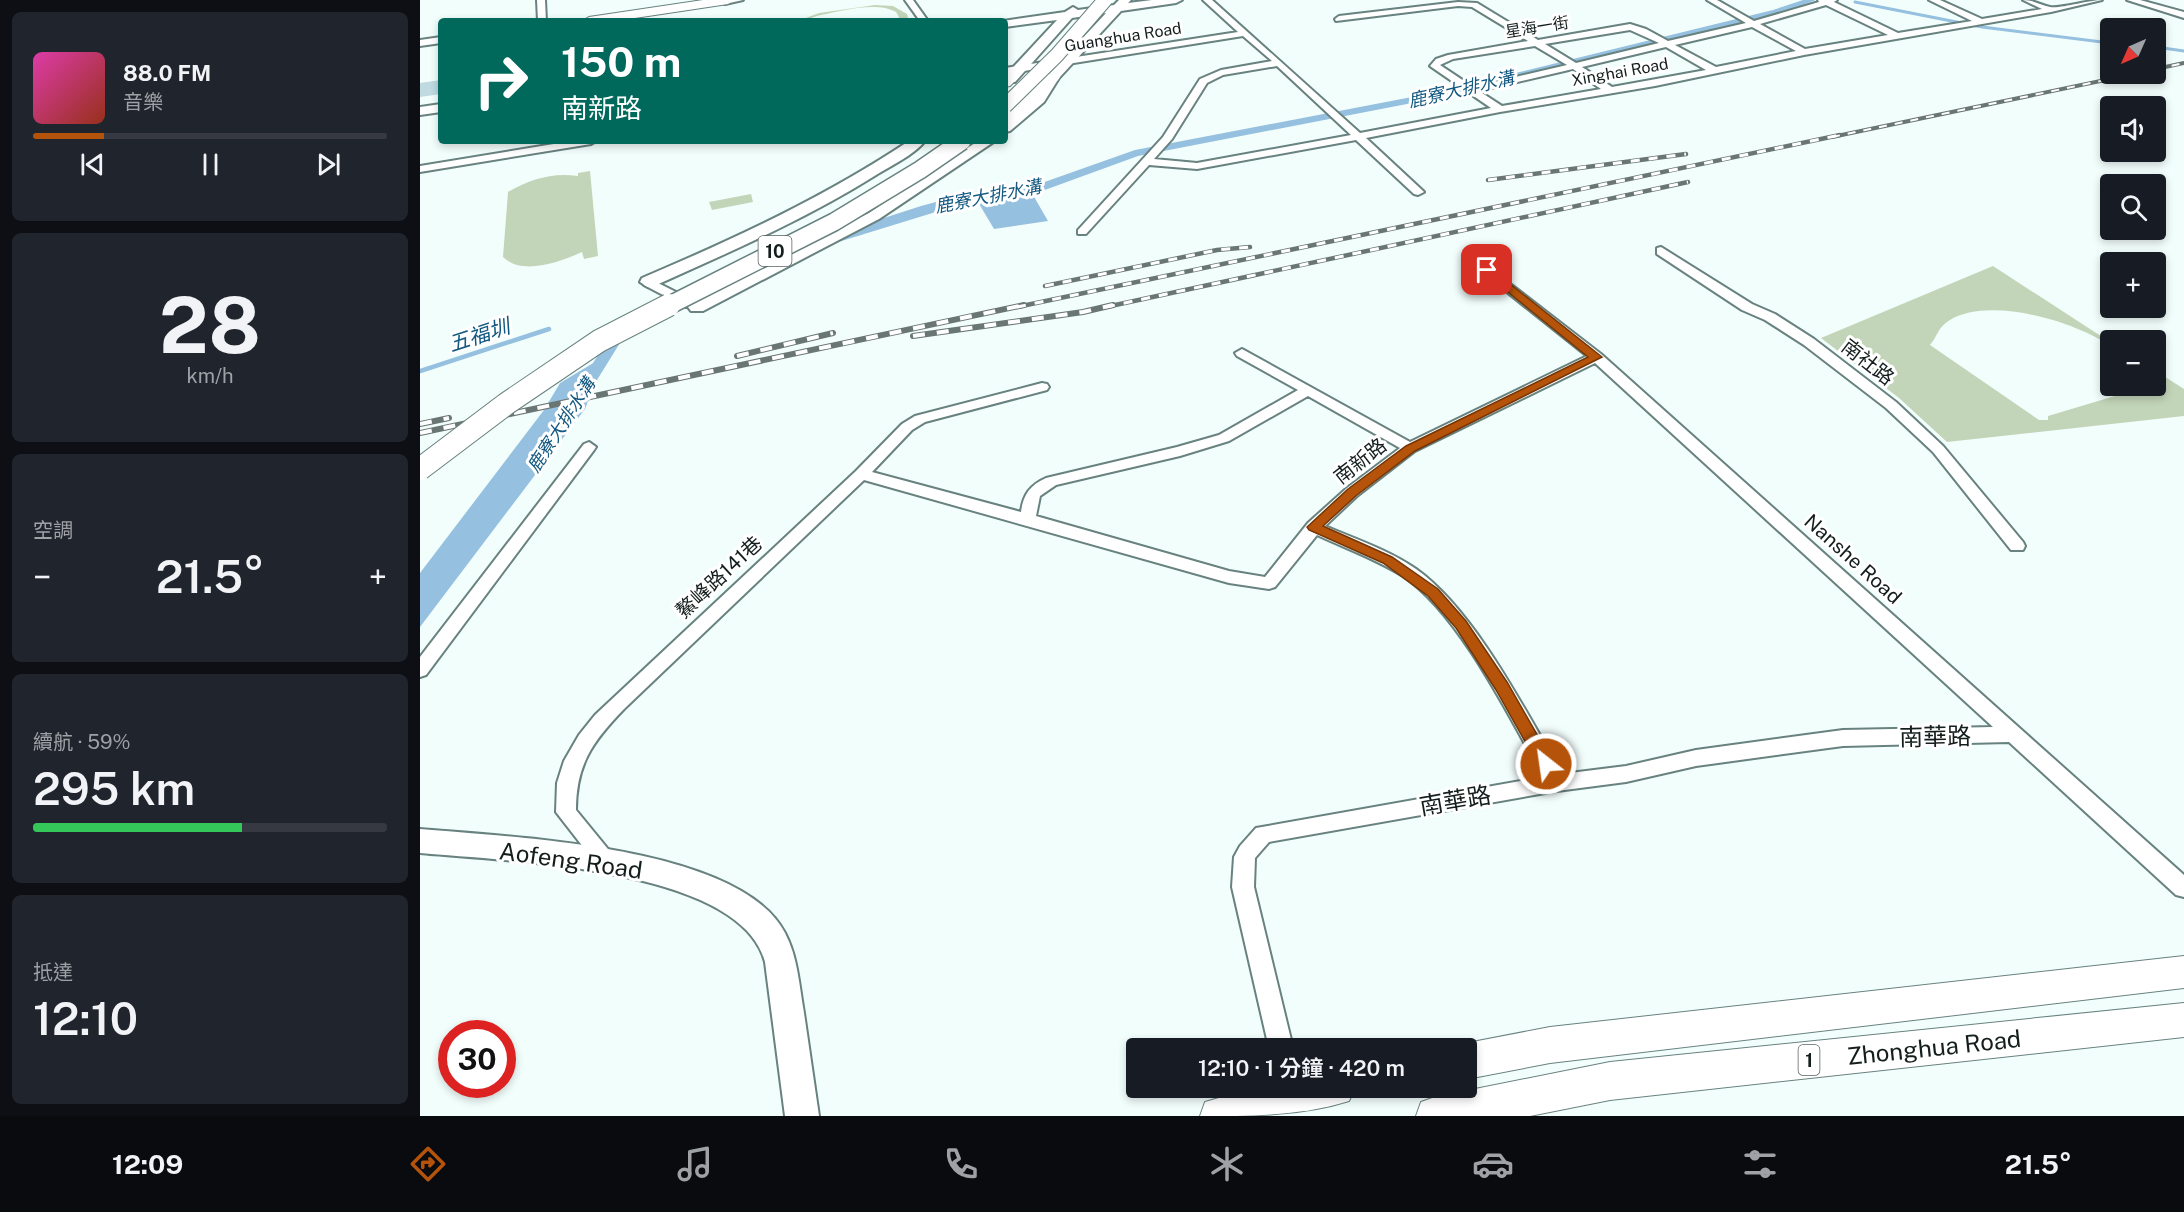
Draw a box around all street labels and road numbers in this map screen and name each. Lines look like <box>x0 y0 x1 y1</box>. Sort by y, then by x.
street label: 星海一街 <box>1504 13 1570 41</box>
street label: Guanghua Road <box>1063 18 1183 56</box>
street label: Xinghai Road <box>1570 54 1670 90</box>
road number: 10 <box>758 236 792 266</box>
street label: 南社路 <box>1837 334 1899 390</box>
street label: 南新路 <box>1329 433 1391 489</box>
street label: Nanshe Road <box>1799 509 1907 609</box>
street label: 鰲峰路141巷 <box>671 531 767 623</box>
street label: 南華路 <box>1899 721 1971 751</box>
street label: 南華路 <box>1417 780 1493 820</box>
street label: Aofeng Road <box>498 836 644 884</box>
street label: Zhonghua Road <box>1846 1024 2022 1070</box>
road number: 1 <box>1798 1045 1820 1075</box>

